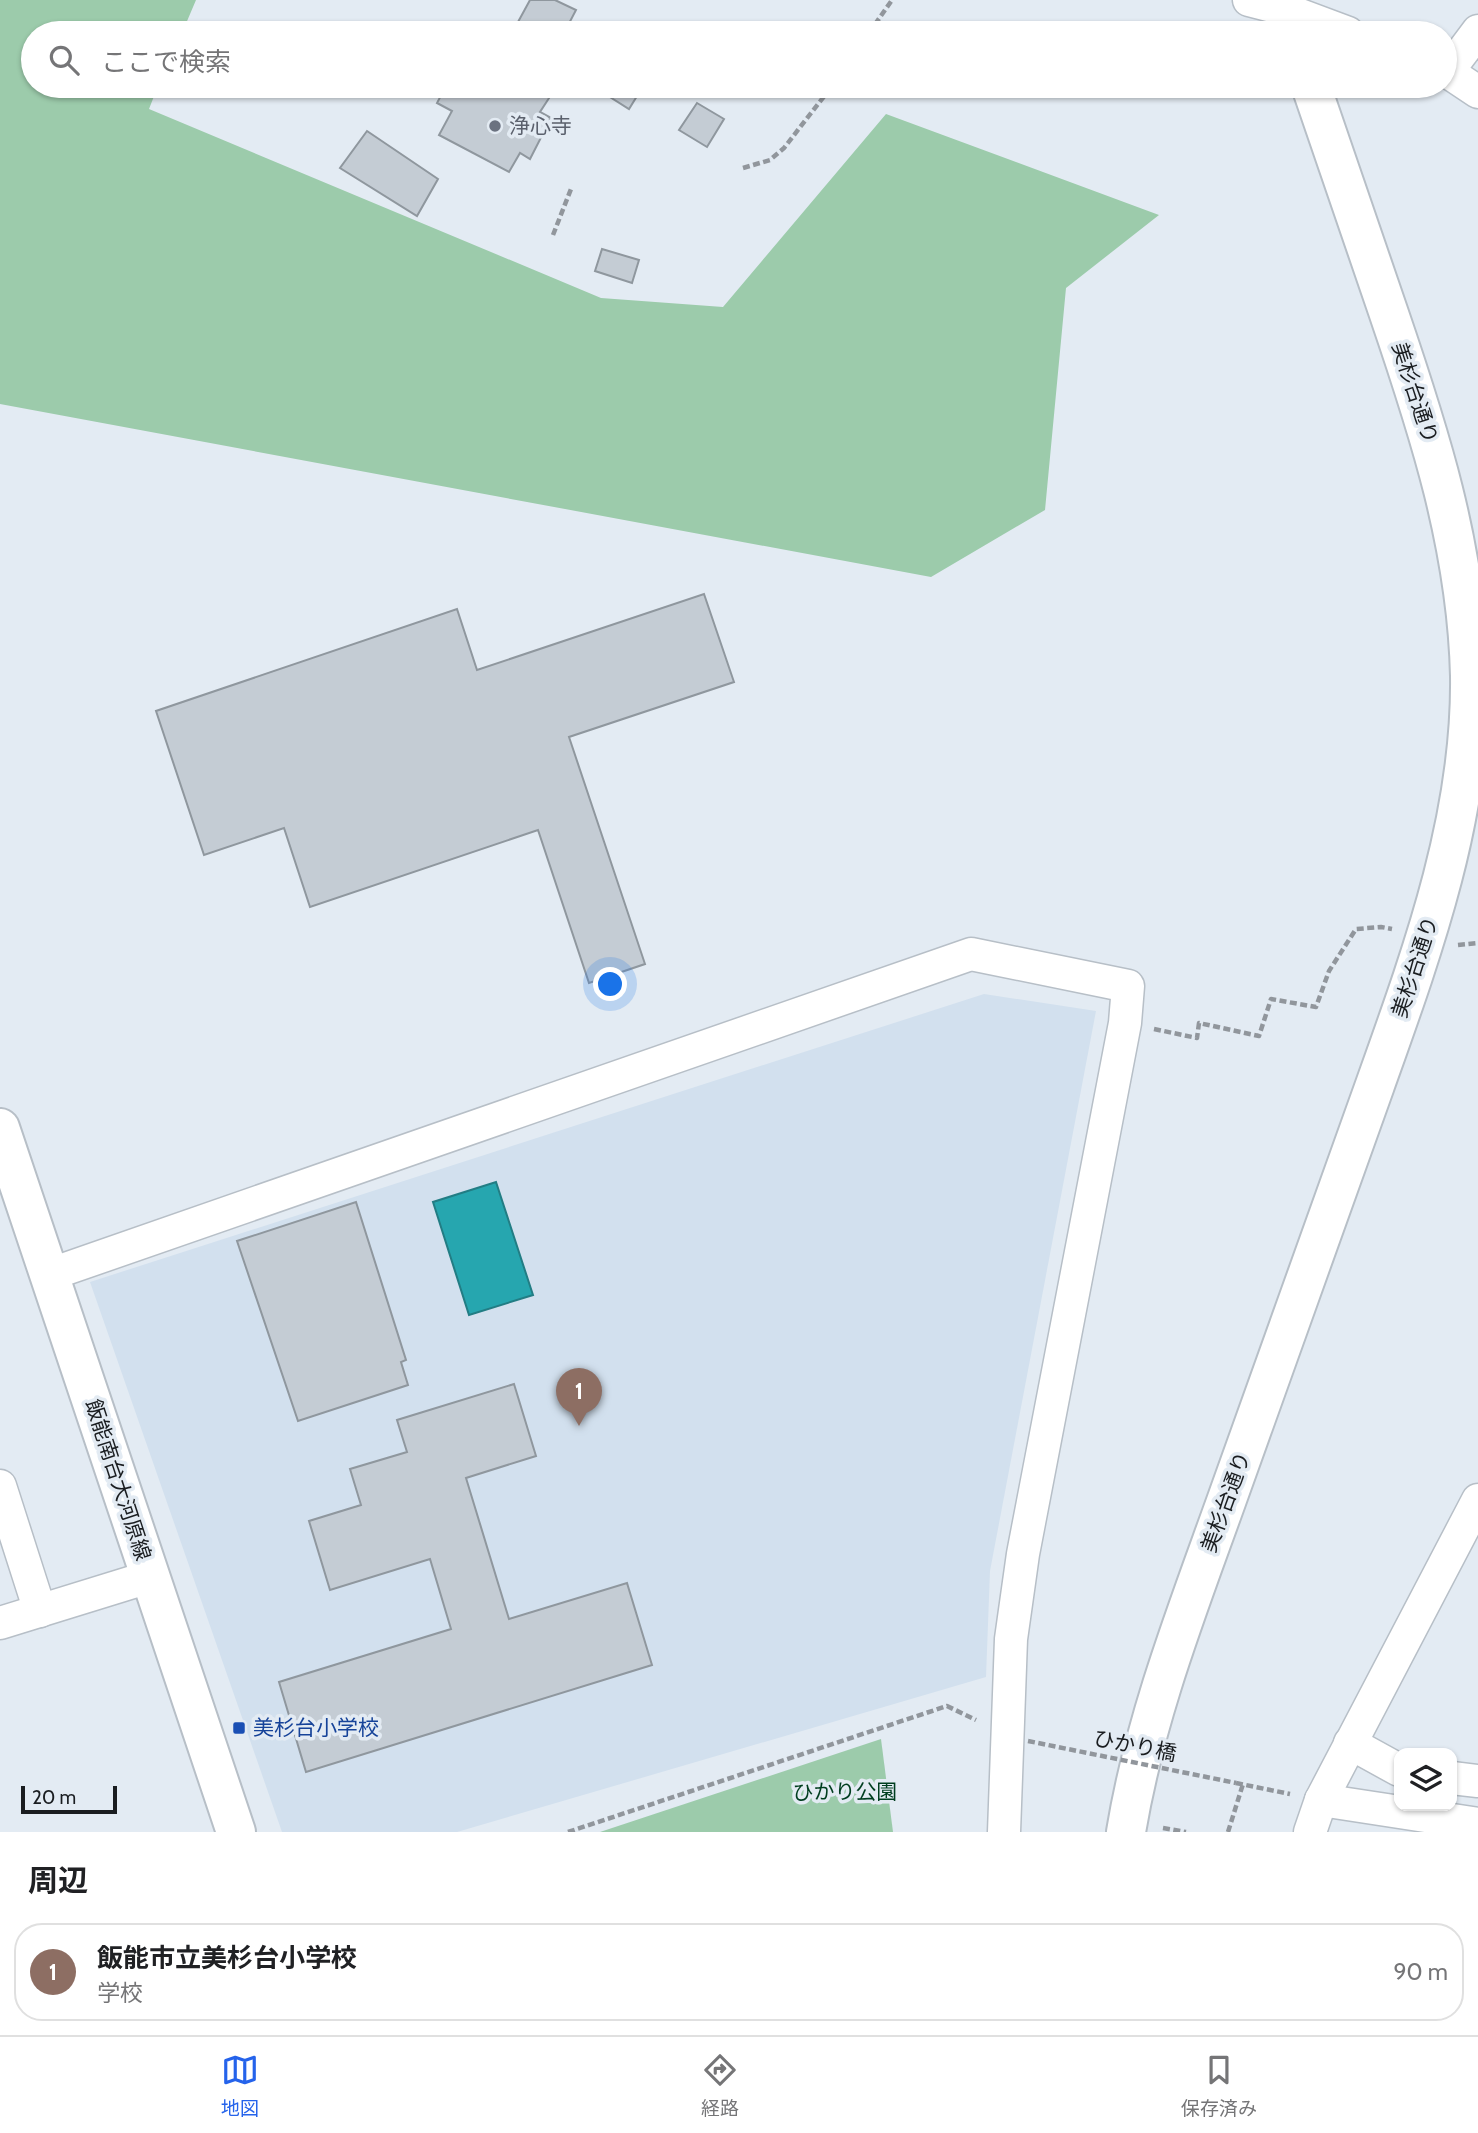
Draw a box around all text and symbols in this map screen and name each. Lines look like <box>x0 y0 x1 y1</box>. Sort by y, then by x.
search box <box>21 21 1457 98</box>
icon: search <box>45 41 83 79</box>
text: ここで検索 <box>101 46 231 78</box>
place label: 浄心寺 <box>509 113 572 138</box>
marker: 浄心寺 <box>487 118 503 134</box>
street label: 美杉台通り <box>1387 339 1444 447</box>
street label: 美杉台通り <box>1386 913 1443 1021</box>
your location <box>593 967 627 1001</box>
pin: 1 <box>556 1368 602 1426</box>
street label: 飯能南台大河原線 <box>81 1396 156 1564</box>
street label: 美杉台通り <box>1196 1448 1255 1555</box>
place label: 美杉台小学校 <box>253 1715 379 1740</box>
marker: 美杉台小学校 <box>231 1720 247 1736</box>
street label: ひかり橋 <box>1091 1725 1179 1766</box>
map controls <box>1394 1748 1457 1811</box>
button: layers <box>1394 1748 1457 1811</box>
park label: ひかり公園 <box>793 1779 898 1804</box>
scale bar <box>21 1783 117 1815</box>
text: 20 m <box>32 1786 76 1809</box>
text: 周辺 <box>28 1862 88 1899</box>
text: 飯能市立美杉台小学校 <box>97 1942 357 1974</box>
text: 1 <box>49 1958 57 1986</box>
text: 90 m <box>1394 1958 1448 1986</box>
text: 学校 <box>97 1979 143 2007</box>
tab: 地図 <box>221 2051 259 2120</box>
tab: 経路 <box>701 2051 739 2120</box>
tab: 保存済み <box>1181 2051 1257 2120</box>

